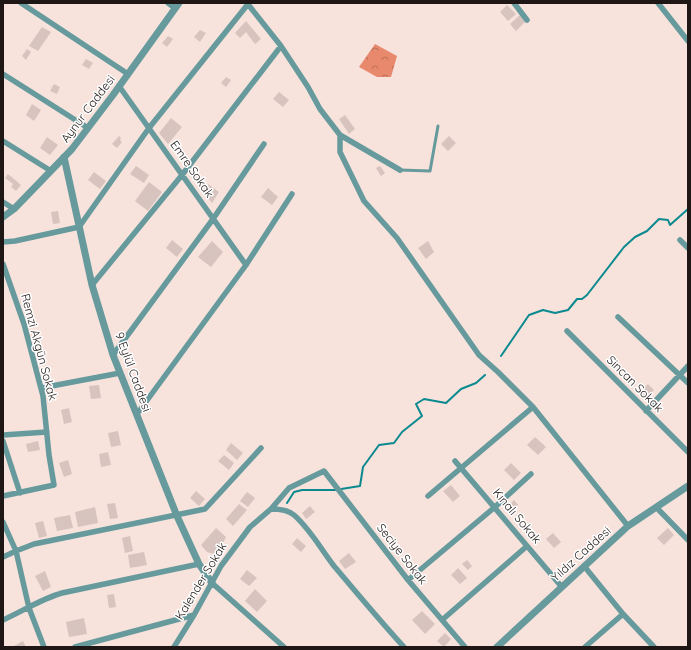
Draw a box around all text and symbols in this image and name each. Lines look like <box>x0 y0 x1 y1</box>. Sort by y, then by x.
street label: Aynur Caddesi <box>57 72 118 145</box>
street label: Emre Sokak <box>167 137 218 200</box>
street label: Remzi Akgün Sokak <box>18 292 61 402</box>
street label: 9 Eylül Caddesi <box>112 330 155 414</box>
street label: Sincan Sokak <box>604 352 667 415</box>
street label: Kınalı Sokak <box>490 485 545 546</box>
street label: Seciye Sokak <box>374 520 431 587</box>
street label: Yıldız Caddesi <box>548 523 614 584</box>
street label: Kalender Sokak <box>172 539 230 622</box>

